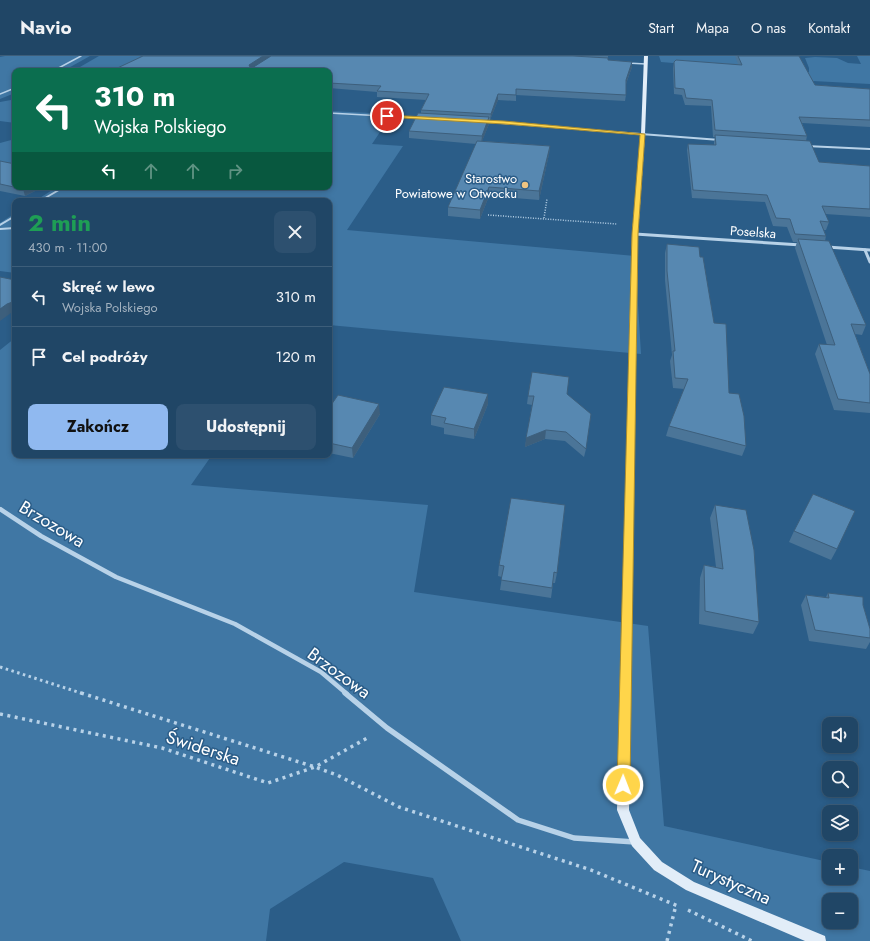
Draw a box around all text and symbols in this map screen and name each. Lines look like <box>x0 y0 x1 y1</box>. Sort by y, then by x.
text: Navio <box>20 14 72 41</box>
text: Start <box>648 18 674 38</box>
text: Mapa <box>696 18 729 38</box>
text: O nas <box>751 18 786 38</box>
text: Kontakt <box>808 18 850 38</box>
text: 310 m <box>94 76 176 117</box>
icon: left <box>28 84 80 136</box>
pin <box>370 99 404 133</box>
icon: arrive <box>376 105 398 127</box>
text: Wojska Polskiego <box>94 114 226 140</box>
icon: left <box>98 160 120 182</box>
icon: ahead <box>140 160 162 182</box>
icon: ahead <box>182 160 204 182</box>
icon: right <box>224 160 246 182</box>
place label: Starostwo Powiatowe w Otwocku <box>395 169 517 203</box>
marker: Starostwo Powiatowe w Otwocku <box>520 180 530 190</box>
text: 2 min <box>28 205 91 240</box>
button: close <box>274 211 316 253</box>
street label: Poselska <box>729 221 777 243</box>
text: 430 m · 11:00 <box>28 238 107 257</box>
text: Skręć w lewo <box>62 276 155 298</box>
icon: left <box>28 286 50 308</box>
text: 310 m <box>276 286 316 308</box>
text: Wojska Polskiego <box>62 298 158 317</box>
icon: arrive <box>28 346 50 368</box>
text: Cel podróży <box>62 346 147 368</box>
text: 120 m <box>276 346 316 368</box>
button: Zakończ <box>28 404 168 450</box>
button: Udostępnij <box>176 404 316 450</box>
street label: Brzozowa <box>14 494 90 554</box>
street label: Brzozowa <box>302 641 376 705</box>
map controls <box>822 717 858 929</box>
button: sound <box>822 717 858 753</box>
street label: Świderska <box>163 724 243 772</box>
button: search <box>822 761 858 797</box>
position arrow <box>602 764 644 806</box>
button: layers <box>822 805 858 841</box>
button: + <box>822 849 858 885</box>
street label: Turystyczna <box>687 853 775 911</box>
button: − <box>822 893 858 929</box>

